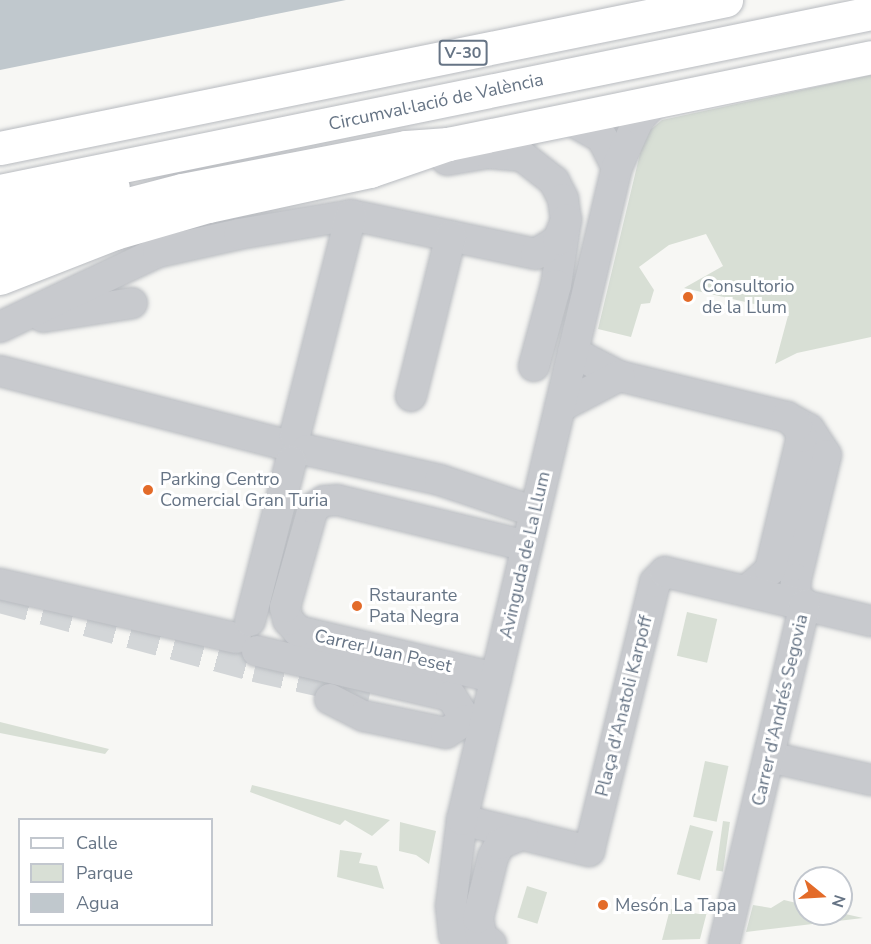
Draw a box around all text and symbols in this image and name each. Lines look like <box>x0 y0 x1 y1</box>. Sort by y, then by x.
road number: V-30 <box>438 40 488 66</box>
street label: Circumval·lació de València <box>327 69 545 135</box>
place label: Consultorio de la Llum <box>702 276 794 318</box>
marker: Consultorio de la Llum <box>679 288 697 306</box>
place label: Parking Centro Comercial Gran Turia <box>160 469 328 512</box>
street label: Avinguda de La Llum <box>495 469 555 641</box>
marker: Parking Centro Comercial Gran Turia <box>141 483 155 497</box>
place label: Rstaurante Pata Negra <box>369 585 459 628</box>
marker: Rstaurante Pata Negra <box>350 599 364 613</box>
street label: Carrer d'Andrés Segovia <box>747 612 813 808</box>
street label: Plaça d'Anatoli Karpoff <box>591 613 657 799</box>
street label: Carrer Juan Peset <box>312 625 454 677</box>
legend <box>18 818 213 926</box>
text: Calle <box>76 831 118 855</box>
text: Parque <box>76 861 133 885</box>
north arrow <box>793 866 853 926</box>
text: Agua <box>76 891 119 915</box>
text: N <box>826 892 851 910</box>
place label: Mesón La Tapa <box>615 894 736 916</box>
marker: Mesón La Tapa <box>596 898 610 912</box>

